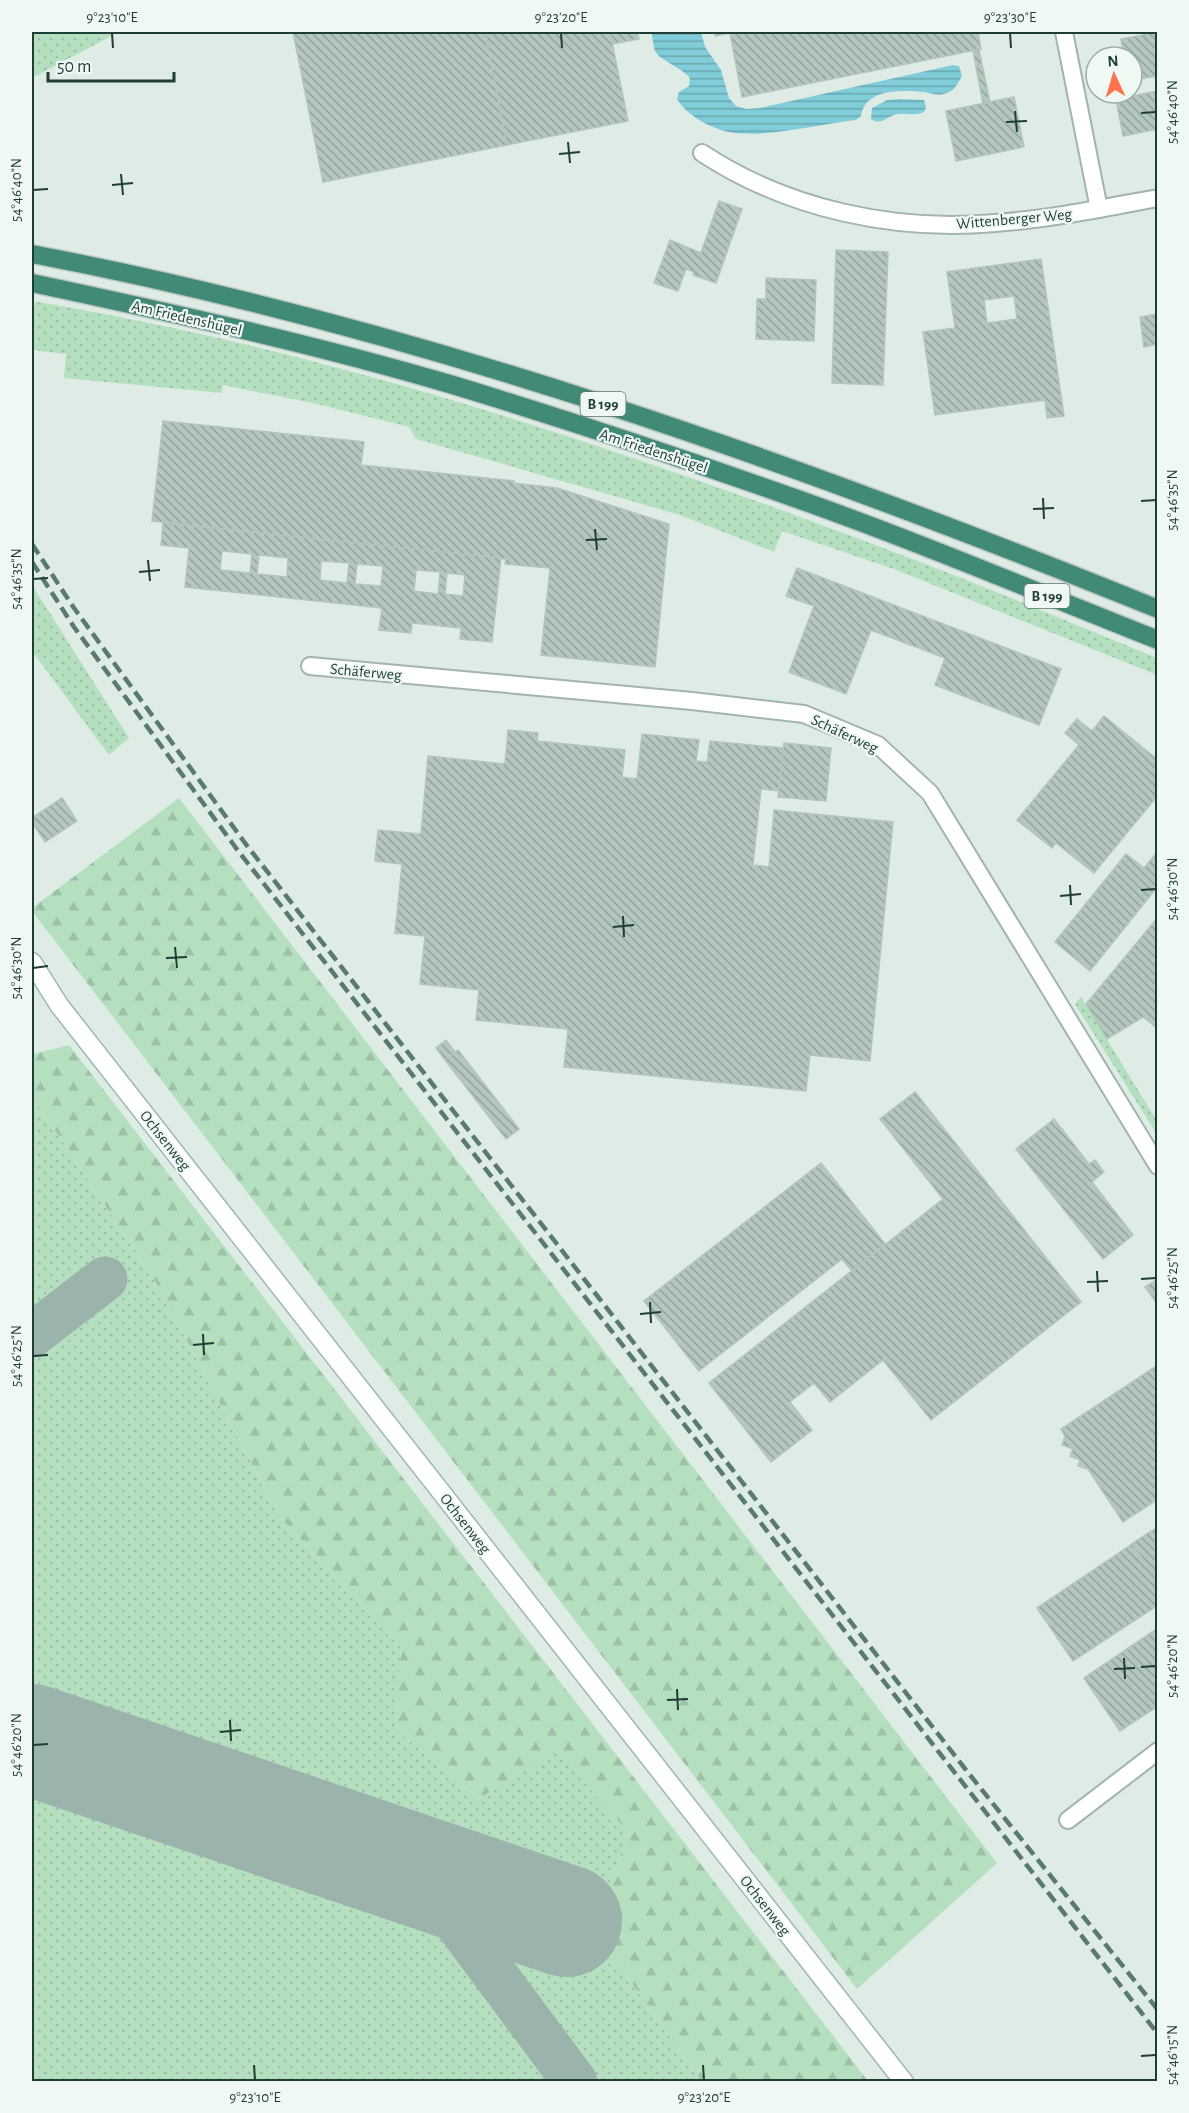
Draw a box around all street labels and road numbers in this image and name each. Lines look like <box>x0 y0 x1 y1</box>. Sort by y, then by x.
street label: Wittenberger Weg <box>956 206 1073 232</box>
street label: Am Friedenshügel <box>130 297 244 338</box>
road number: B 199 <box>580 392 626 416</box>
street label: Am Friedenshügel <box>598 426 710 476</box>
road number: B 199 <box>1024 584 1070 608</box>
street label: Schäferweg <box>329 661 403 683</box>
street label: Schäferweg <box>809 711 881 756</box>
street label: Ochsenweg <box>137 1108 194 1174</box>
street label: Ochsenweg <box>437 1491 494 1557</box>
street label: Ochsenweg <box>737 1873 794 1939</box>

